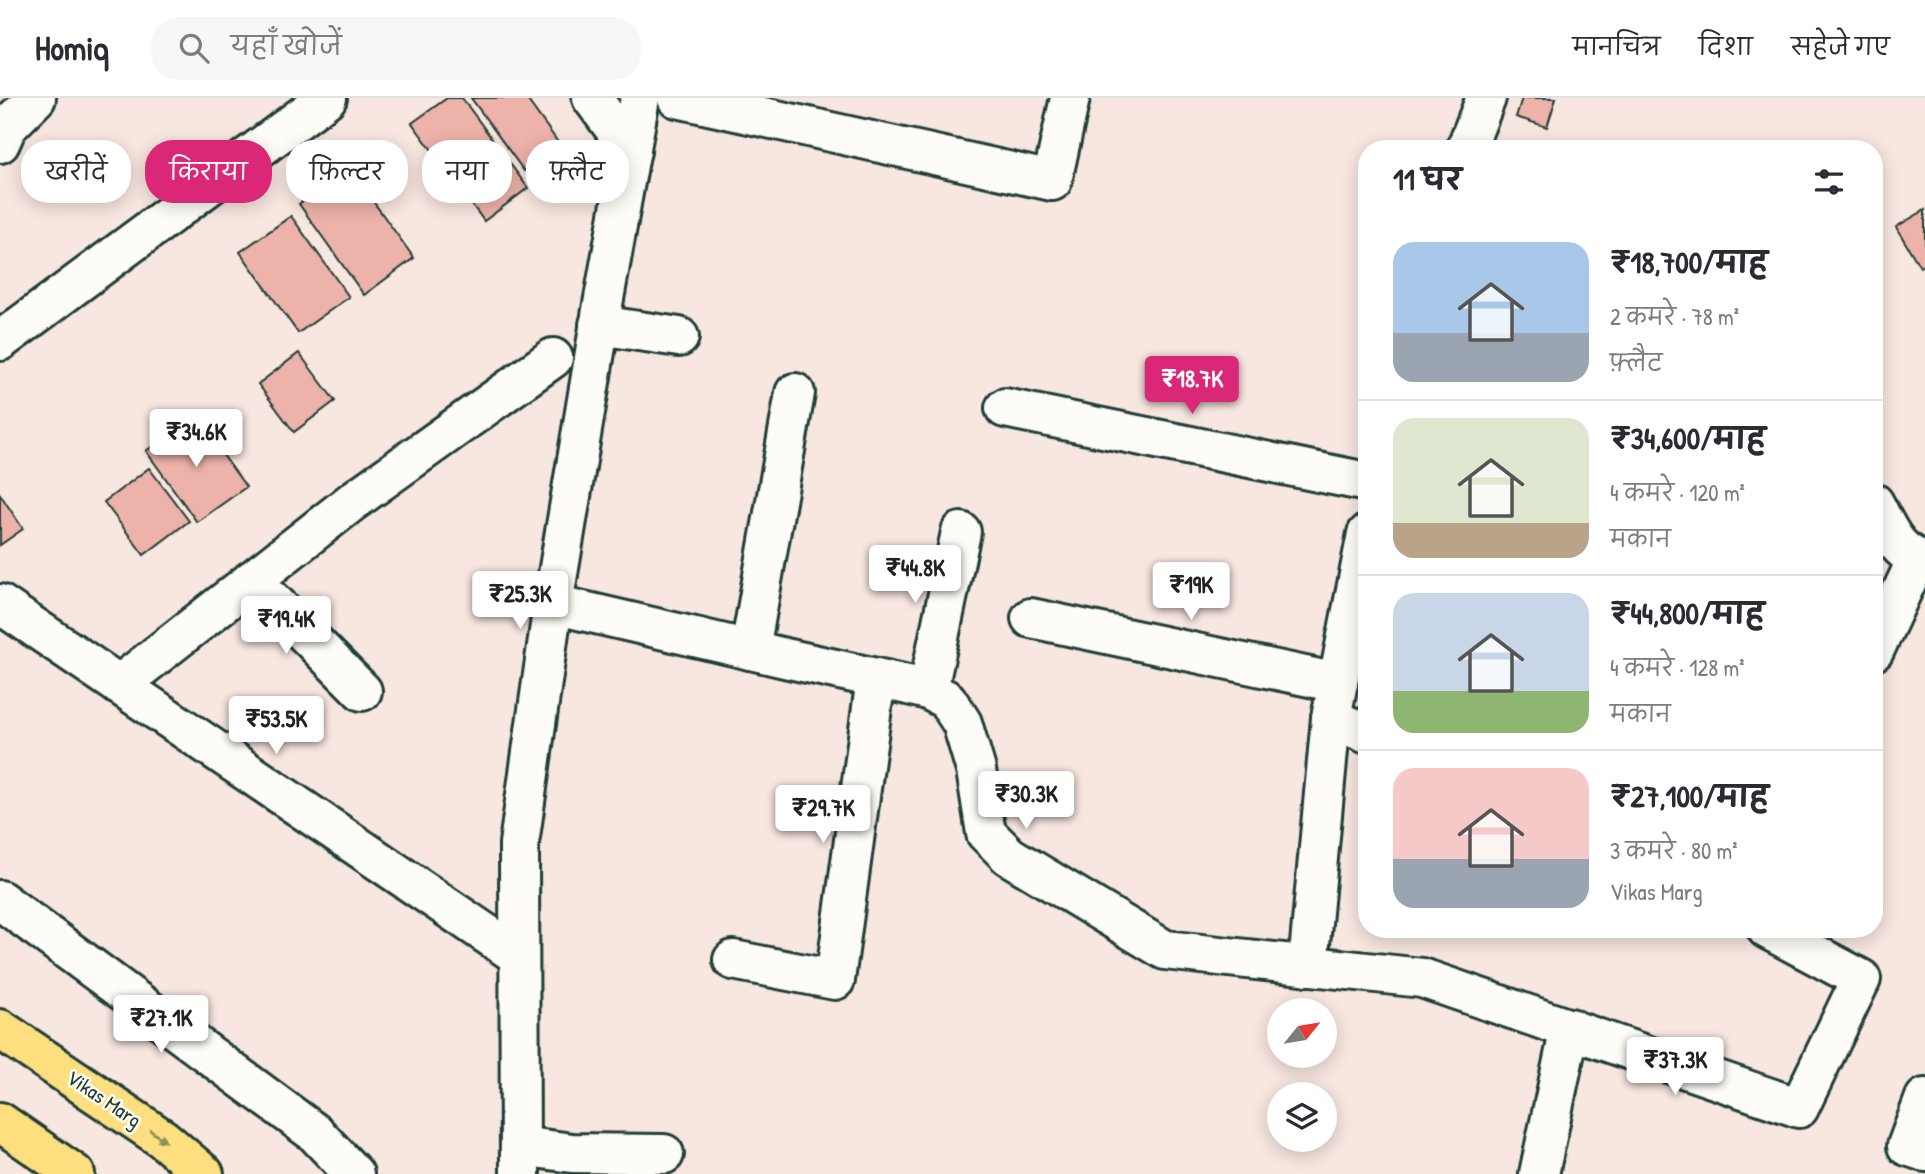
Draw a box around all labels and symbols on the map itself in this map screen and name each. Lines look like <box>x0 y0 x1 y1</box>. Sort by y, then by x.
pin: ₹18.7K <box>1135 356 1249 416</box>
pin: ₹34.6K <box>139 410 253 469</box>
pin: ₹44.8K <box>858 546 972 605</box>
pin: ₹19K <box>1150 562 1232 622</box>
pin: ₹25.3K <box>463 572 577 631</box>
pin: ₹19.4K <box>229 596 343 656</box>
pin: ₹53.5K <box>219 696 333 756</box>
pin: ₹30.3K <box>969 772 1083 831</box>
pin: ₹29.7K <box>766 786 880 845</box>
pin: ₹27.1K <box>104 996 218 1055</box>
north arrow <box>1267 998 1337 1068</box>
pin: ₹37.3K <box>1618 1038 1732 1097</box>
street label: Vikas Marg <box>61 1063 147 1134</box>
one-way arrow <box>149 1129 167 1143</box>

